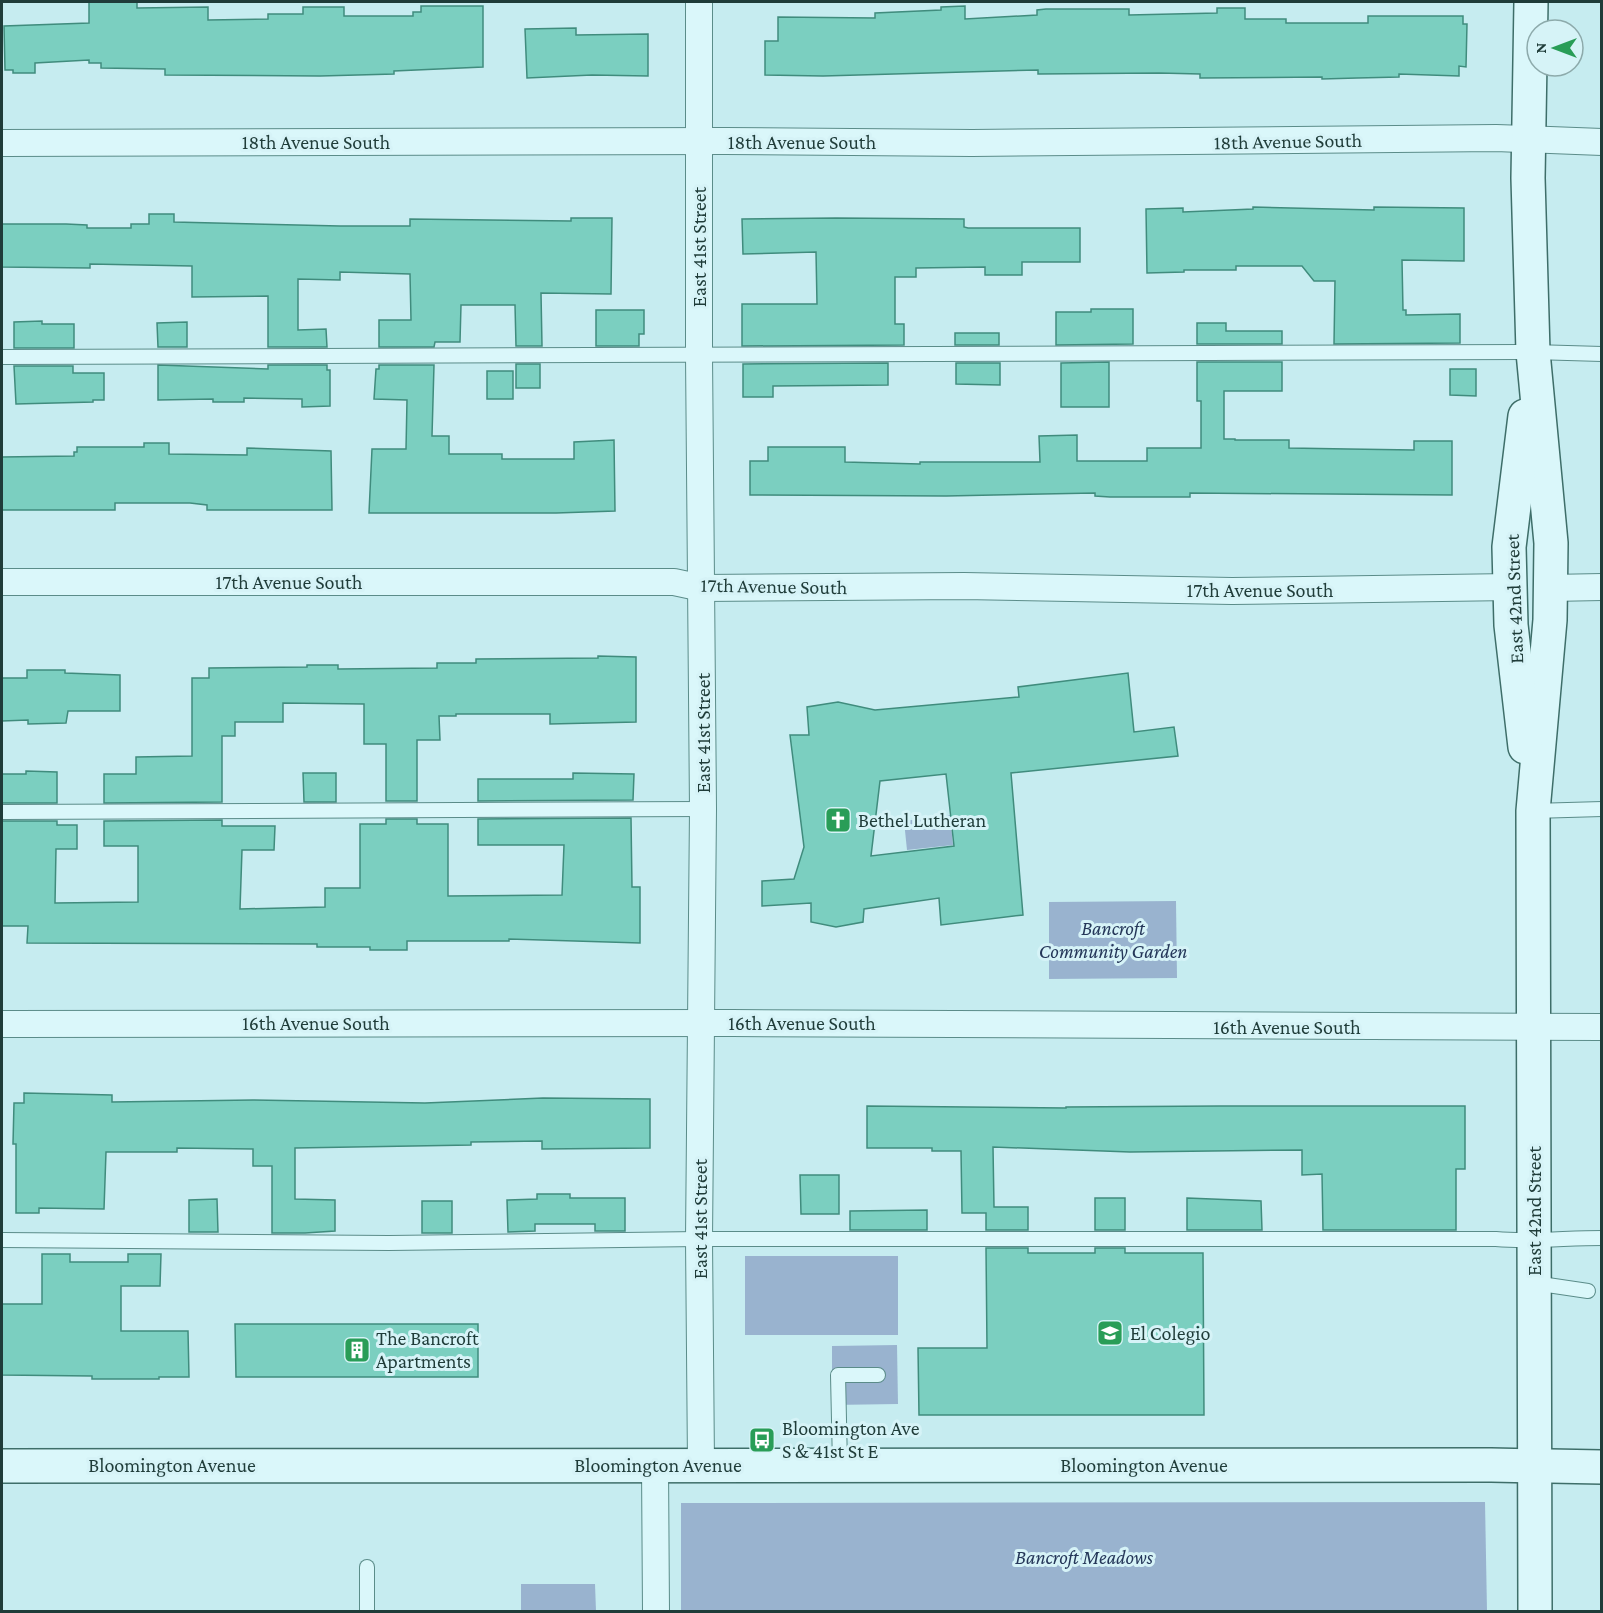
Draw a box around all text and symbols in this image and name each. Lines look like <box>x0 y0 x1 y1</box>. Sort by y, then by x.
north arrow <box>1525 18 1585 78</box>
text: N <box>1532 42 1549 53</box>
street label: 18th Avenue South <box>1214 129 1363 153</box>
street label: 18th Avenue South <box>242 131 390 153</box>
street label: 18th Avenue South <box>728 131 876 153</box>
street label: East 41st Street <box>688 186 710 307</box>
street label: East 42nd Street <box>1501 533 1527 664</box>
street label: 17th Avenue South <box>216 571 363 593</box>
street label: 17th Avenue South <box>700 574 848 598</box>
street label: 17th Avenue South <box>1187 579 1334 601</box>
street label: East 41st Street <box>692 672 714 793</box>
church icon: Bethel Lutheran <box>823 805 853 835</box>
place label: Bethel Lutheran <box>858 809 986 831</box>
park label: Bancroft Community Garden <box>1039 917 1187 963</box>
street label: 16th Avenue South <box>242 1012 390 1034</box>
street label: 16th Avenue South <box>728 1012 876 1034</box>
street label: 16th Avenue South <box>1213 1016 1361 1038</box>
street label: East 42nd Street <box>1523 1146 1545 1276</box>
street label: East 41st Street <box>689 1158 711 1279</box>
school or university icon: El Colegio <box>1095 1318 1125 1348</box>
place label: El Colegio <box>1130 1322 1210 1345</box>
place label: The Bancroft Apartments <box>376 1327 479 1373</box>
building icon: The Bancroft Apartments <box>342 1335 372 1365</box>
place label: Bloomington Ave S & 41st St E <box>782 1417 920 1462</box>
bus stop icon: Bloomington Ave S & 41st St E <box>747 1425 777 1455</box>
street label: Bloomington Avenue <box>88 1454 256 1477</box>
street label: Bloomington Avenue <box>574 1454 742 1477</box>
street label: Bloomington Avenue <box>1060 1454 1228 1477</box>
park label: Bancroft Meadows <box>1015 1546 1154 1569</box>

